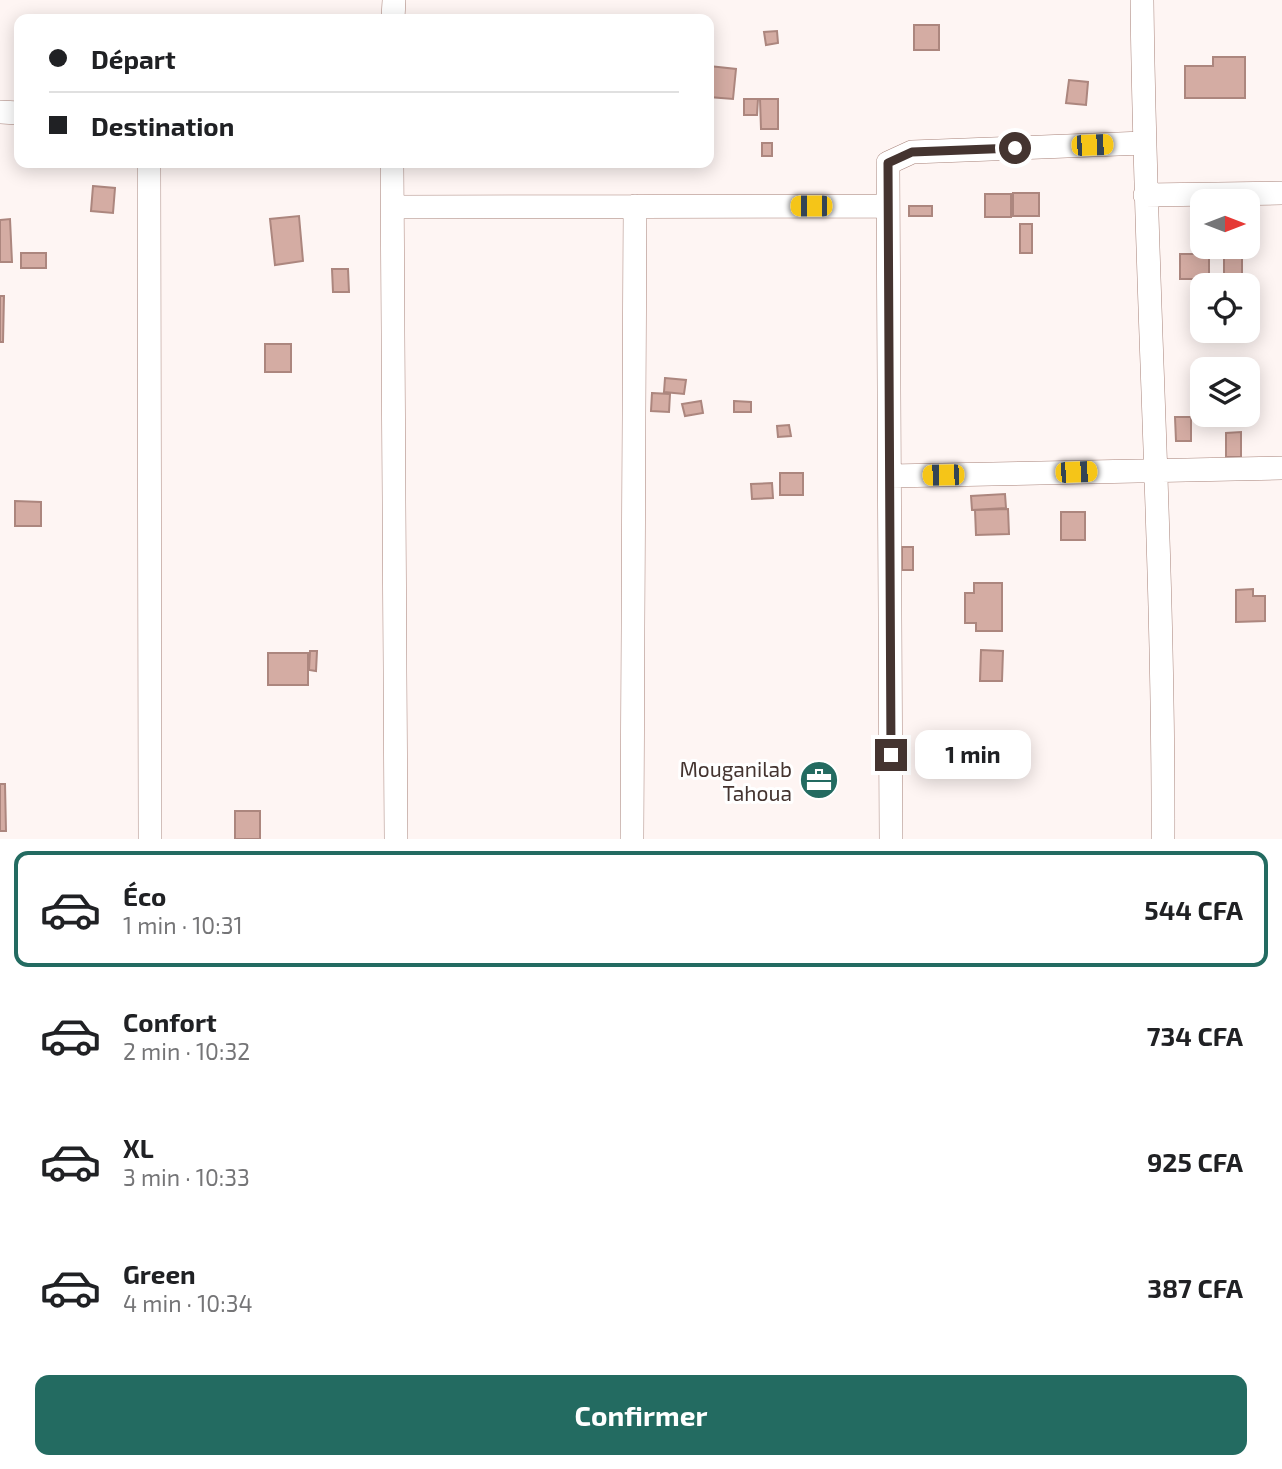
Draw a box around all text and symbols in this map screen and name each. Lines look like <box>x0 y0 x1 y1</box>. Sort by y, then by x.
text: Départ <box>91 43 176 74</box>
text: Destination <box>91 110 234 141</box>
route start <box>999 132 1031 164</box>
car <box>1071 134 1114 156</box>
north arrow <box>1190 189 1260 259</box>
map controls <box>1190 189 1260 427</box>
car <box>791 196 833 217</box>
button: locate <box>1190 273 1260 343</box>
button: layers <box>1190 357 1260 427</box>
car <box>1055 461 1098 483</box>
car <box>922 464 965 486</box>
callout: 1 min <box>916 730 1031 780</box>
route end <box>875 739 907 771</box>
text: 1 min <box>945 740 1001 768</box>
place label: Mouganilab Tahoua <box>679 756 792 805</box>
office icon: Mouganilab Tahoua <box>798 759 840 801</box>
icon: car <box>39 878 102 941</box>
text: Éco <box>123 880 166 911</box>
text: 544 CFA <box>1144 894 1243 925</box>
text: 1 min · 10:31 <box>123 911 243 939</box>
icon: car <box>39 1004 102 1067</box>
text: Confort <box>123 1006 217 1037</box>
text: 734 CFA <box>1147 1020 1243 1051</box>
text: 2 min · 10:32 <box>123 1037 250 1065</box>
icon: car <box>39 1130 102 1193</box>
text: XL <box>123 1132 154 1163</box>
text: 925 CFA <box>1147 1146 1243 1177</box>
text: 3 min · 10:33 <box>123 1163 250 1191</box>
icon: car <box>39 1256 102 1319</box>
text: Green <box>123 1258 196 1289</box>
text: 387 CFA <box>1147 1272 1243 1303</box>
text: 4 min · 10:34 <box>123 1289 253 1317</box>
button: Confirmer <box>35 1375 1247 1455</box>

